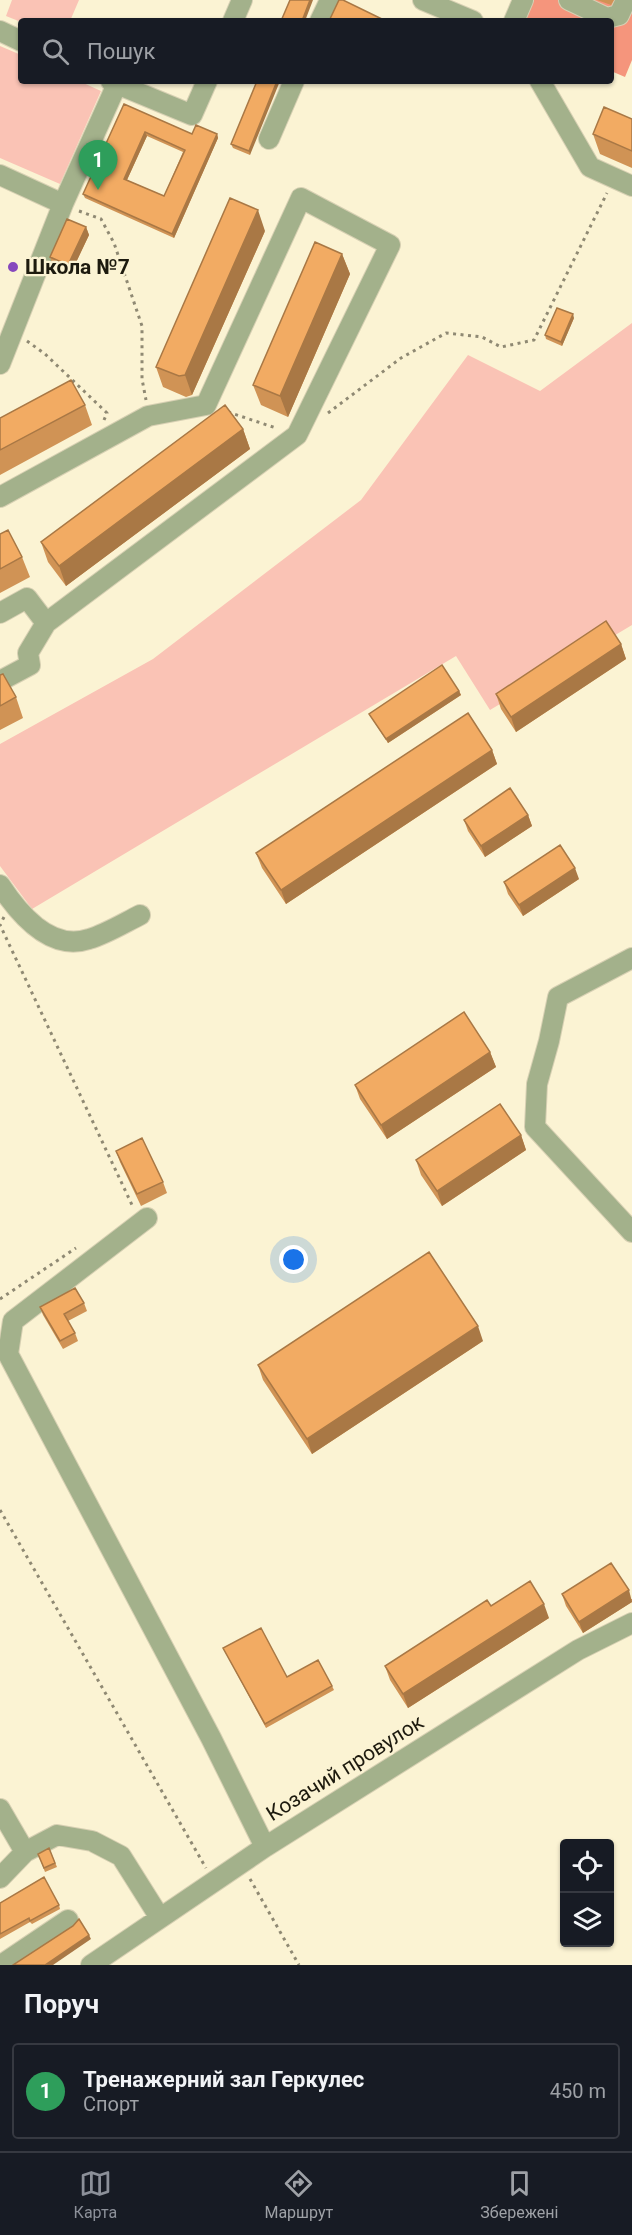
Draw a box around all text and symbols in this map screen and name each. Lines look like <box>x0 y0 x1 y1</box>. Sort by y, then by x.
search box <box>18 18 614 84</box>
icon: search <box>39 35 72 68</box>
text: Пошук <box>87 39 155 64</box>
pin: 1 <box>78 140 118 190</box>
place label: Школа №7 <box>25 255 130 279</box>
marker: Школа №7 <box>6 260 20 274</box>
your location <box>279 1245 308 1274</box>
street label: Козачий провулок <box>262 1710 429 1826</box>
map controls <box>560 1839 614 1947</box>
button: locate <box>560 1839 614 1893</box>
button: layers <box>560 1893 614 1947</box>
text: Поруч <box>24 1989 99 2019</box>
text: Тренажерний зал Геркулес <box>83 2067 364 2092</box>
text: 1 <box>40 2079 51 2103</box>
text: 450 m <box>550 2079 606 2103</box>
text: Спорт <box>83 2092 139 2116</box>
tab: Карта <box>74 2167 117 2222</box>
tab: Маршрут <box>264 2167 333 2222</box>
tab: Збережені <box>480 2167 558 2222</box>

